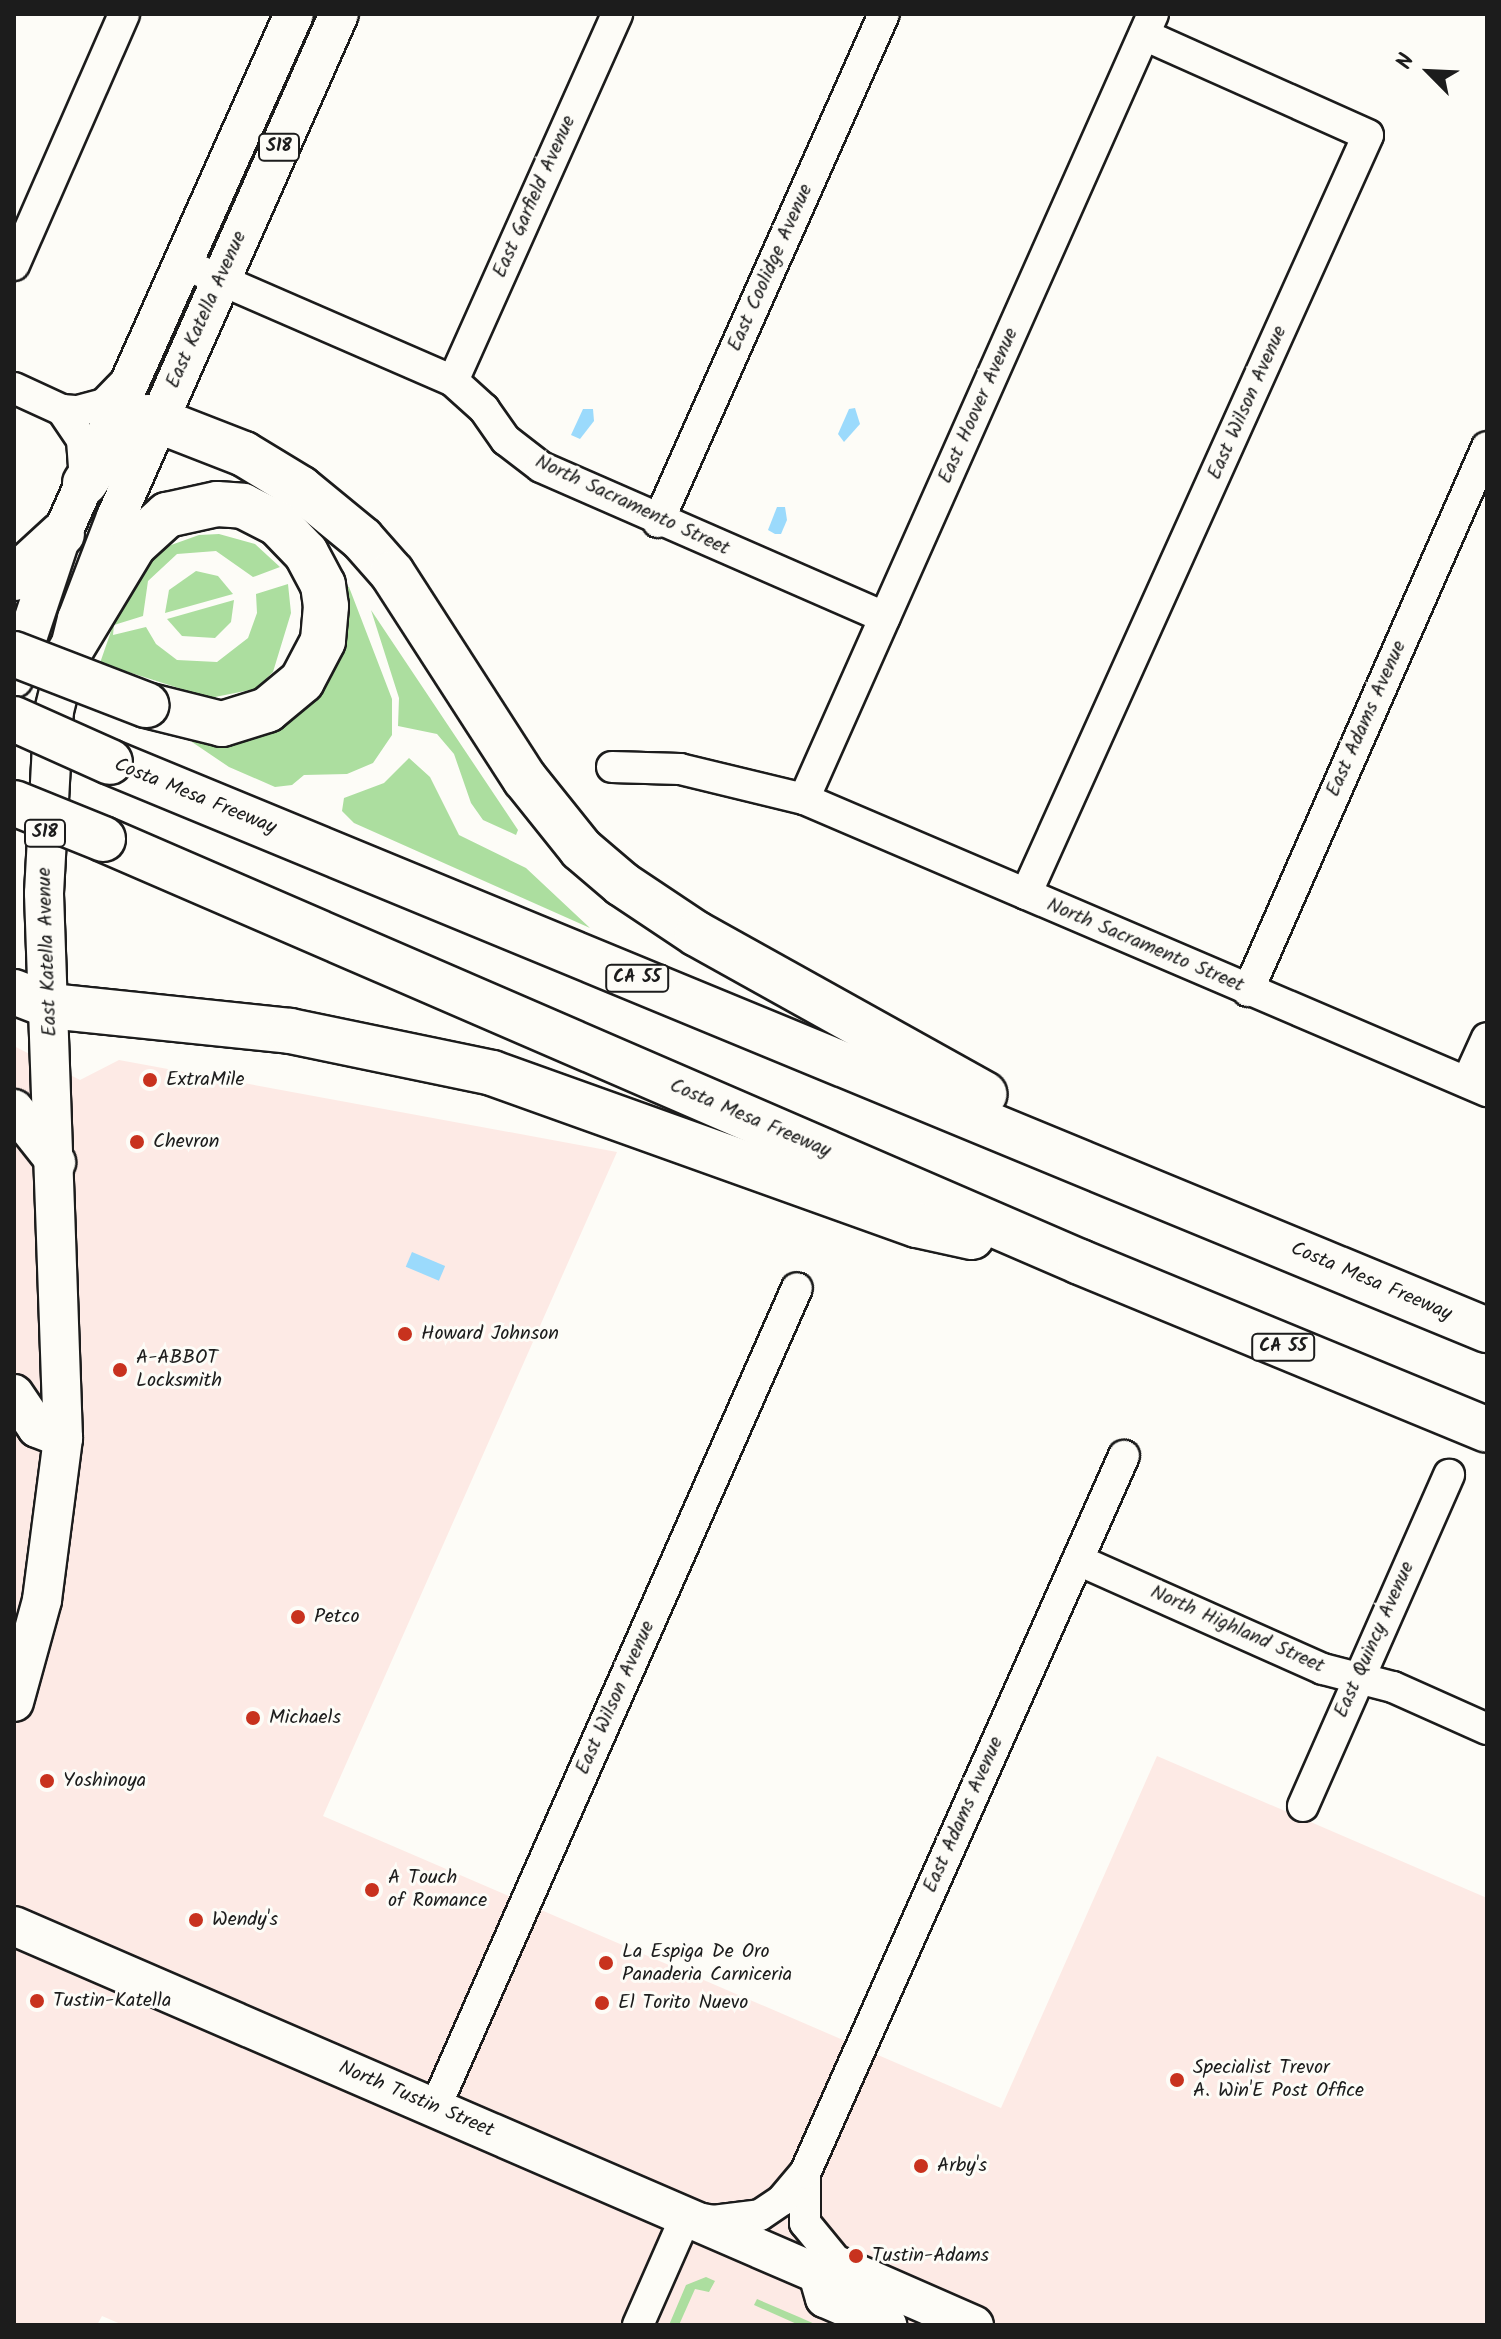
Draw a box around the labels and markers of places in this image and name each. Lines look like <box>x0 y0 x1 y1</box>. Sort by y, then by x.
place label: ExtraMile <box>166 1068 244 1092</box>
marker: ExtraMile <box>141 1071 159 1089</box>
place label: Chevron <box>153 1130 219 1154</box>
marker: Chevron <box>128 1133 146 1151</box>
place label: Howard Johnson <box>421 1322 559 1346</box>
marker: Howard Johnson <box>396 1325 414 1343</box>
place label: A-ABBOT Locksmith <box>136 1346 222 1393</box>
marker: A-ABBOT Locksmith <box>111 1361 129 1379</box>
place label: Petco <box>314 1605 360 1629</box>
marker: Petco <box>289 1608 307 1626</box>
place label: Michaels <box>269 1706 341 1730</box>
marker: Michaels <box>244 1709 262 1727</box>
place label: Yoshinoya <box>63 1769 146 1793</box>
marker: Yoshinoya <box>38 1772 56 1790</box>
place label: A Touch of Romance <box>388 1866 487 1913</box>
marker: A Touch of Romance <box>363 1881 381 1899</box>
place label: Wendy's <box>212 1908 278 1932</box>
marker: Wendy's <box>187 1911 205 1929</box>
place label: La Espiga De Oro Panaderia Carniceria <box>622 1940 792 1987</box>
marker: La Espiga De Oro Panaderia Carniceria <box>597 1954 615 1972</box>
place label: Tustin-Katella <box>53 1989 171 2013</box>
place label: El Torito Nuevo <box>618 1991 748 2015</box>
marker: Tustin-Katella <box>28 1992 46 2010</box>
marker: El Torito Nuevo <box>593 1994 611 2012</box>
place label: Specialist Trevor A. Win'E Post Office <box>1193 2056 1364 2103</box>
marker: Specialist Trevor A. Win'E Post Office <box>1168 2071 1186 2089</box>
place label: Arby's <box>937 2154 987 2178</box>
marker: Arby's <box>912 2157 930 2175</box>
place label: Tustin-Adams <box>872 2244 989 2268</box>
marker: Tustin-Adams <box>847 2247 865 2265</box>

